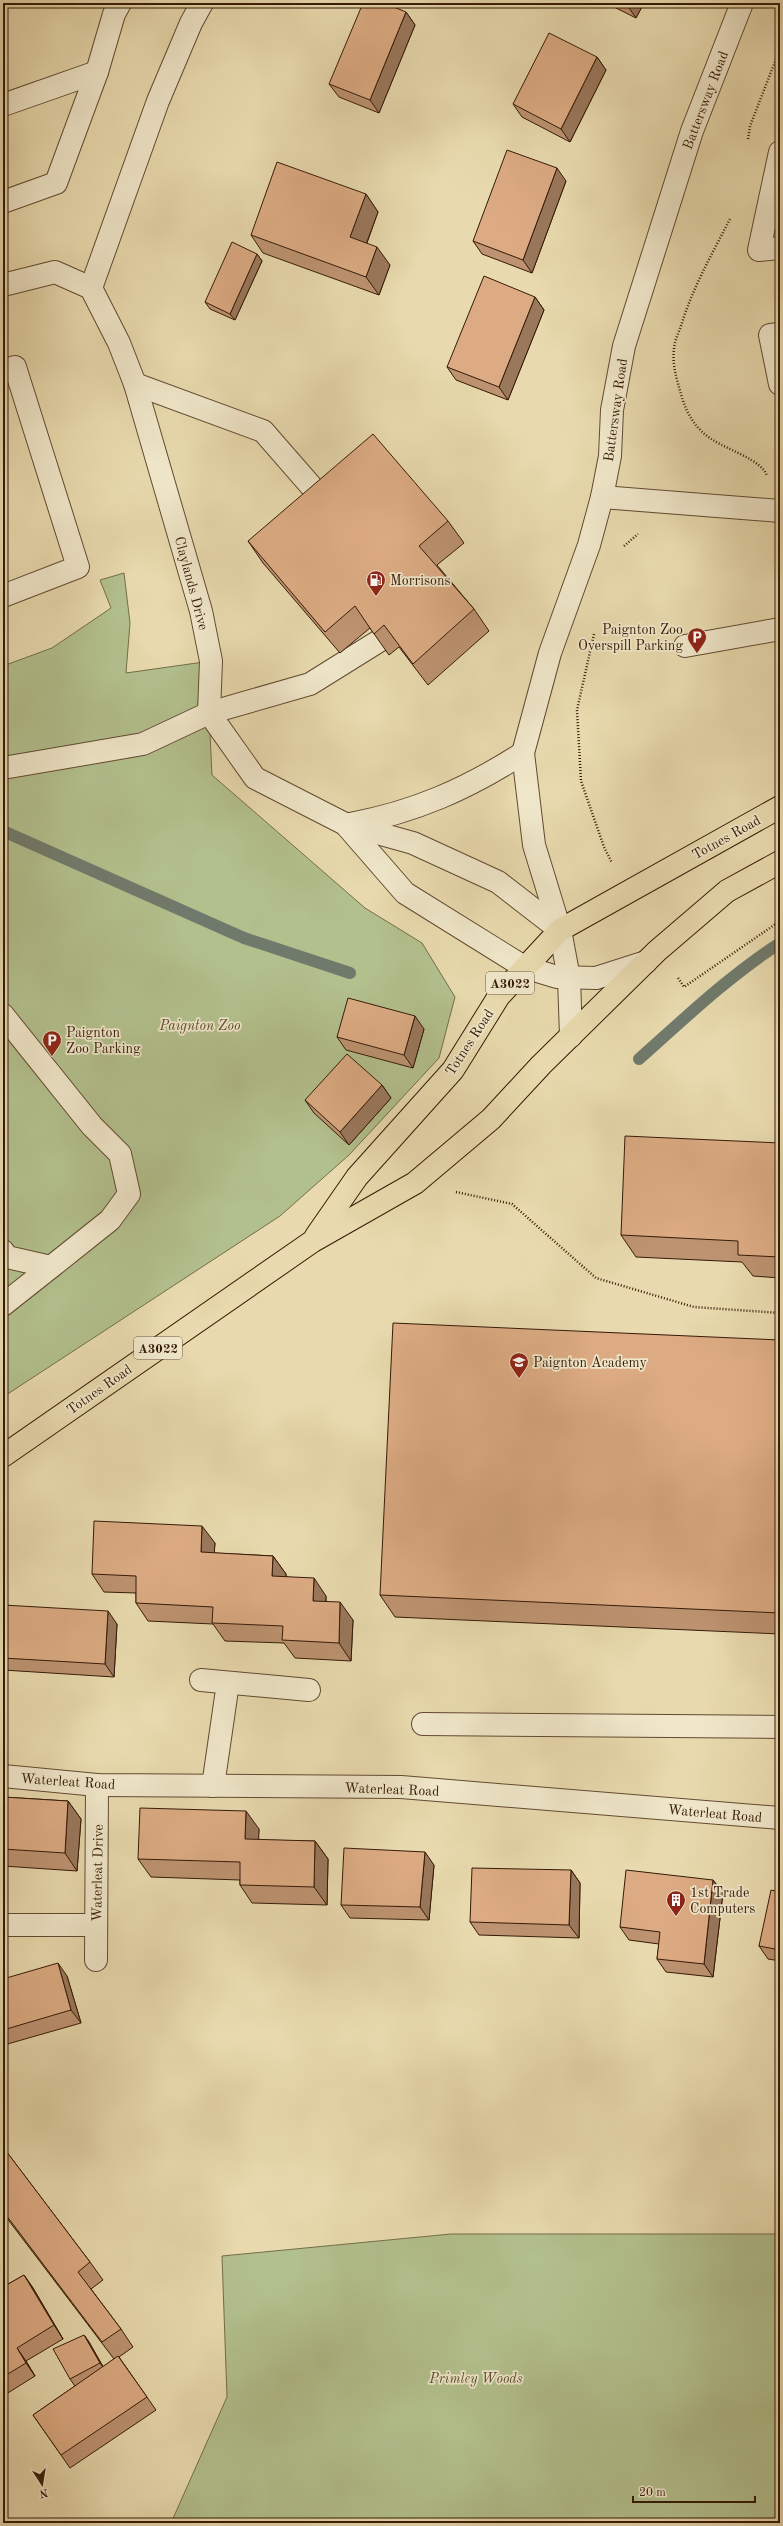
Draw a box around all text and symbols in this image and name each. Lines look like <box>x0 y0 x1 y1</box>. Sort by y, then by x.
street label: Battersway Road <box>681 49 731 152</box>
street label: Battersway Road <box>602 358 630 463</box>
street label: Claylands Drive <box>172 535 210 632</box>
fuel station icon: Morrisons <box>365 569 387 597</box>
place label: Morrisons <box>390 574 451 588</box>
place label: Paignton Zoo Overspill Parking <box>578 623 683 653</box>
parking icon: Paignton Zoo Overspill Parking <box>686 626 708 654</box>
street label: Totnes Road <box>690 813 763 862</box>
road number: A3022 <box>486 972 534 994</box>
street label: Totnes Road <box>443 1007 496 1078</box>
park label: Paignton Zoo <box>159 1019 240 1034</box>
place label: Paignton Zoo Parking <box>66 1026 141 1056</box>
parking icon: Paignton Zoo Parking <box>41 1029 63 1057</box>
road number: A3022 <box>134 1337 182 1359</box>
school or university icon: Paignton Academy <box>508 1351 530 1379</box>
place label: Paignton Academy <box>533 1356 648 1370</box>
street label: Totnes Road <box>64 1362 135 1417</box>
street label: Waterleat Road <box>20 1772 116 1792</box>
street label: Waterleat Road <box>344 1781 440 1799</box>
street label: Waterleat Road <box>667 1803 763 1825</box>
street label: Waterleat Drive <box>90 1824 106 1922</box>
place label: 1st Trade Computers <box>690 1886 755 1916</box>
building icon: 1st Trade Computers <box>665 1889 687 1917</box>
park label: Primley Woods <box>428 2372 523 2387</box>
north arrow <box>22 2464 62 2504</box>
scale bar <box>633 2478 755 2504</box>
text: N <box>38 2486 49 2499</box>
text: 20 m <box>639 2487 666 2499</box>

